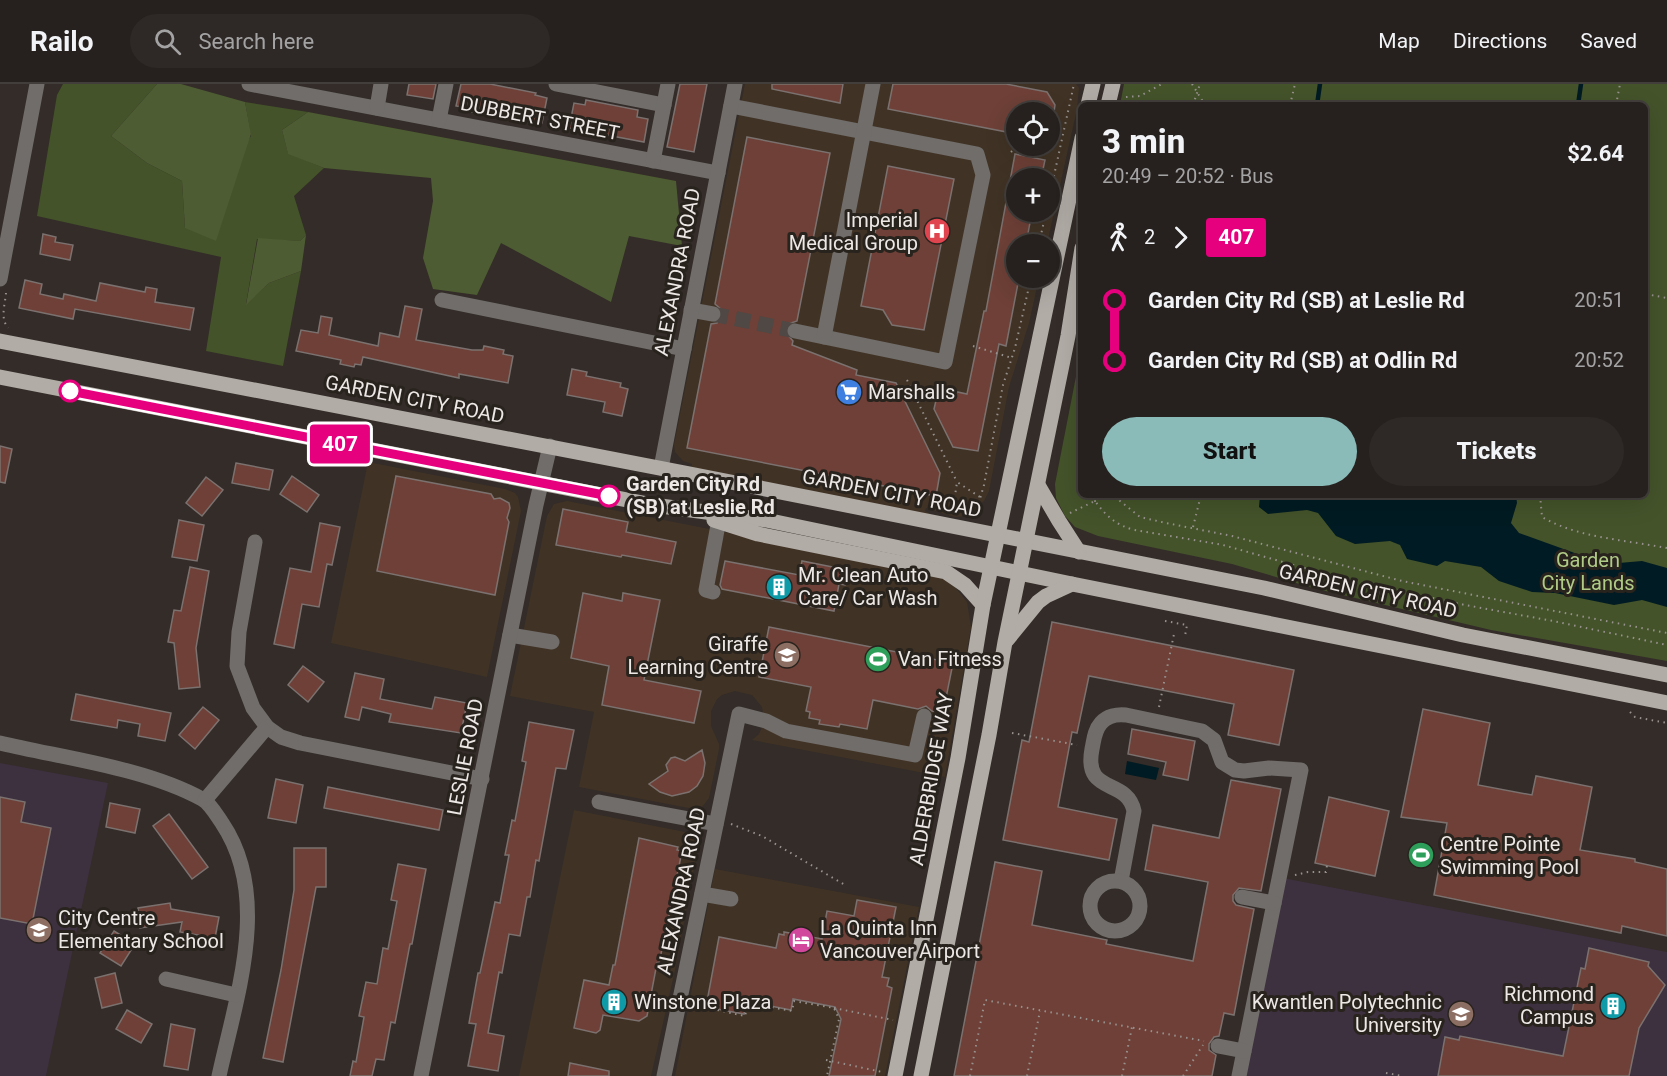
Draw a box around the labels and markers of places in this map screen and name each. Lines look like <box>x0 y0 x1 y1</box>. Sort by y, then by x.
place label: Imperial Medical Group <box>789 208 918 255</box>
hospital icon: Imperial Medical Group <box>922 216 952 246</box>
supermarket icon: Marshalls <box>834 377 864 407</box>
unlabelled marker <box>59 380 81 402</box>
place label: Marshalls <box>868 380 955 404</box>
place label: Garden City Rd (SB) at Leslie Rd <box>626 472 775 519</box>
marker: Garden City Rd (SB) at Leslie Rd <box>598 485 620 507</box>
place label: Mr. Clean Auto Care/ Car Wash <box>798 563 938 610</box>
building icon: Mr. Clean Auto Care/ Car Wash <box>764 572 794 602</box>
place label: Giraffe Learning Centre <box>627 632 768 679</box>
school or university icon: Giraffe Learning Centre <box>772 640 802 670</box>
sports icon: Van Fitness <box>863 644 893 674</box>
place label: Van Fitness <box>898 647 1002 671</box>
place label: Centre Pointe Swimming Pool <box>1440 832 1579 879</box>
sports icon: Centre Pointe Swimming Pool <box>1406 840 1436 870</box>
place label: City Centre Elementary School <box>58 906 224 953</box>
school or university icon: City Centre Elementary School <box>24 915 54 945</box>
place label: La Quinta Inn Vancouver Airport <box>820 916 980 963</box>
hotel icon: La Quinta Inn Vancouver Airport <box>786 925 816 955</box>
place label: Richmond Campus <box>1504 982 1594 1029</box>
building icon: Winstone Plaza <box>599 987 629 1017</box>
place label: Winstone Plaza <box>634 990 772 1014</box>
place label: Kwantlen Polytechnic University <box>1252 990 1443 1037</box>
building icon: Richmond Campus <box>1598 991 1628 1021</box>
school or university icon: Kwantlen Polytechnic University <box>1446 999 1476 1029</box>

